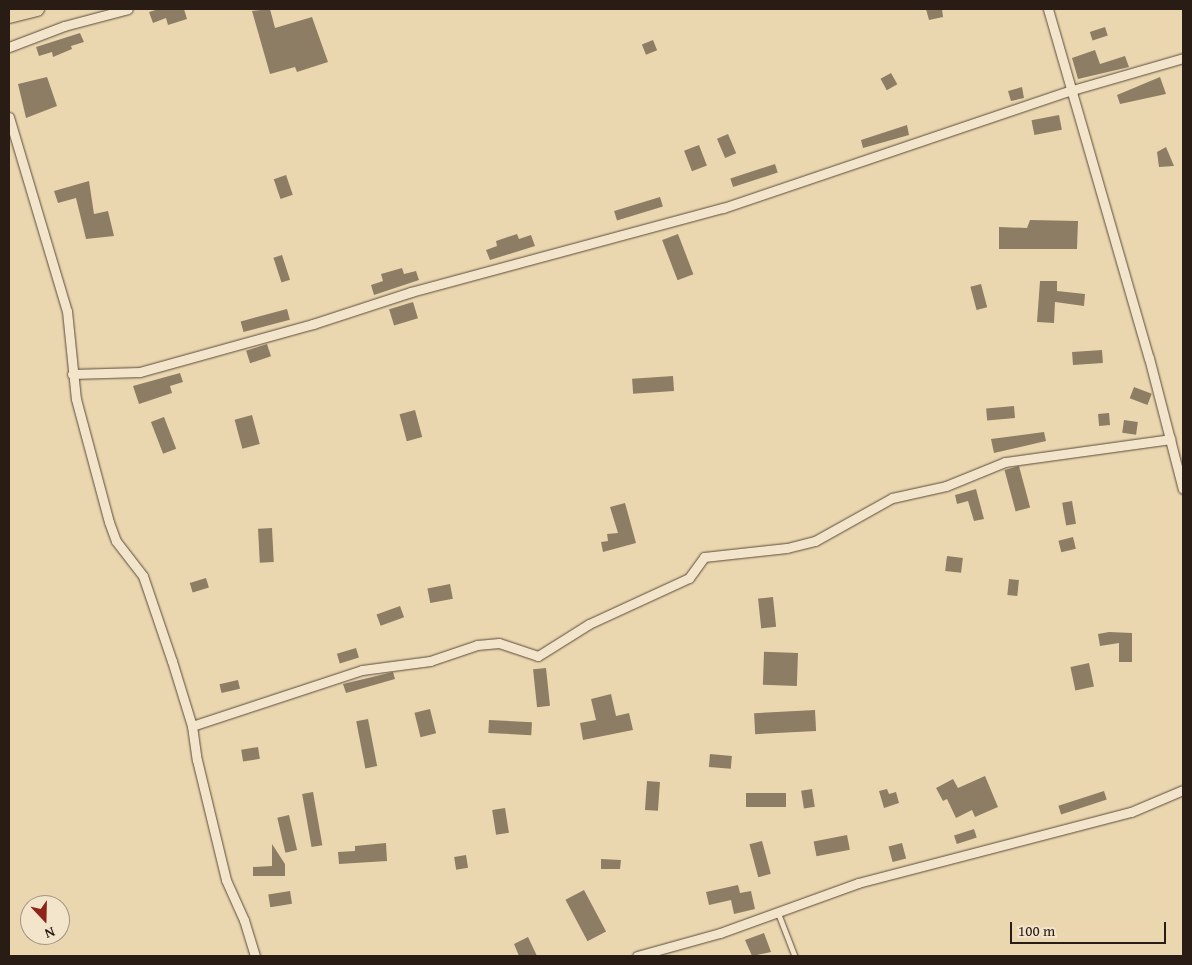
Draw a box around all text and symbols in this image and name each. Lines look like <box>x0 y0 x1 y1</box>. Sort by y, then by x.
north arrow <box>20 895 70 945</box>
scale bar <box>1012 912 1168 944</box>
text: 100 m <box>1018 920 1055 941</box>
text: N <box>42 922 58 944</box>

